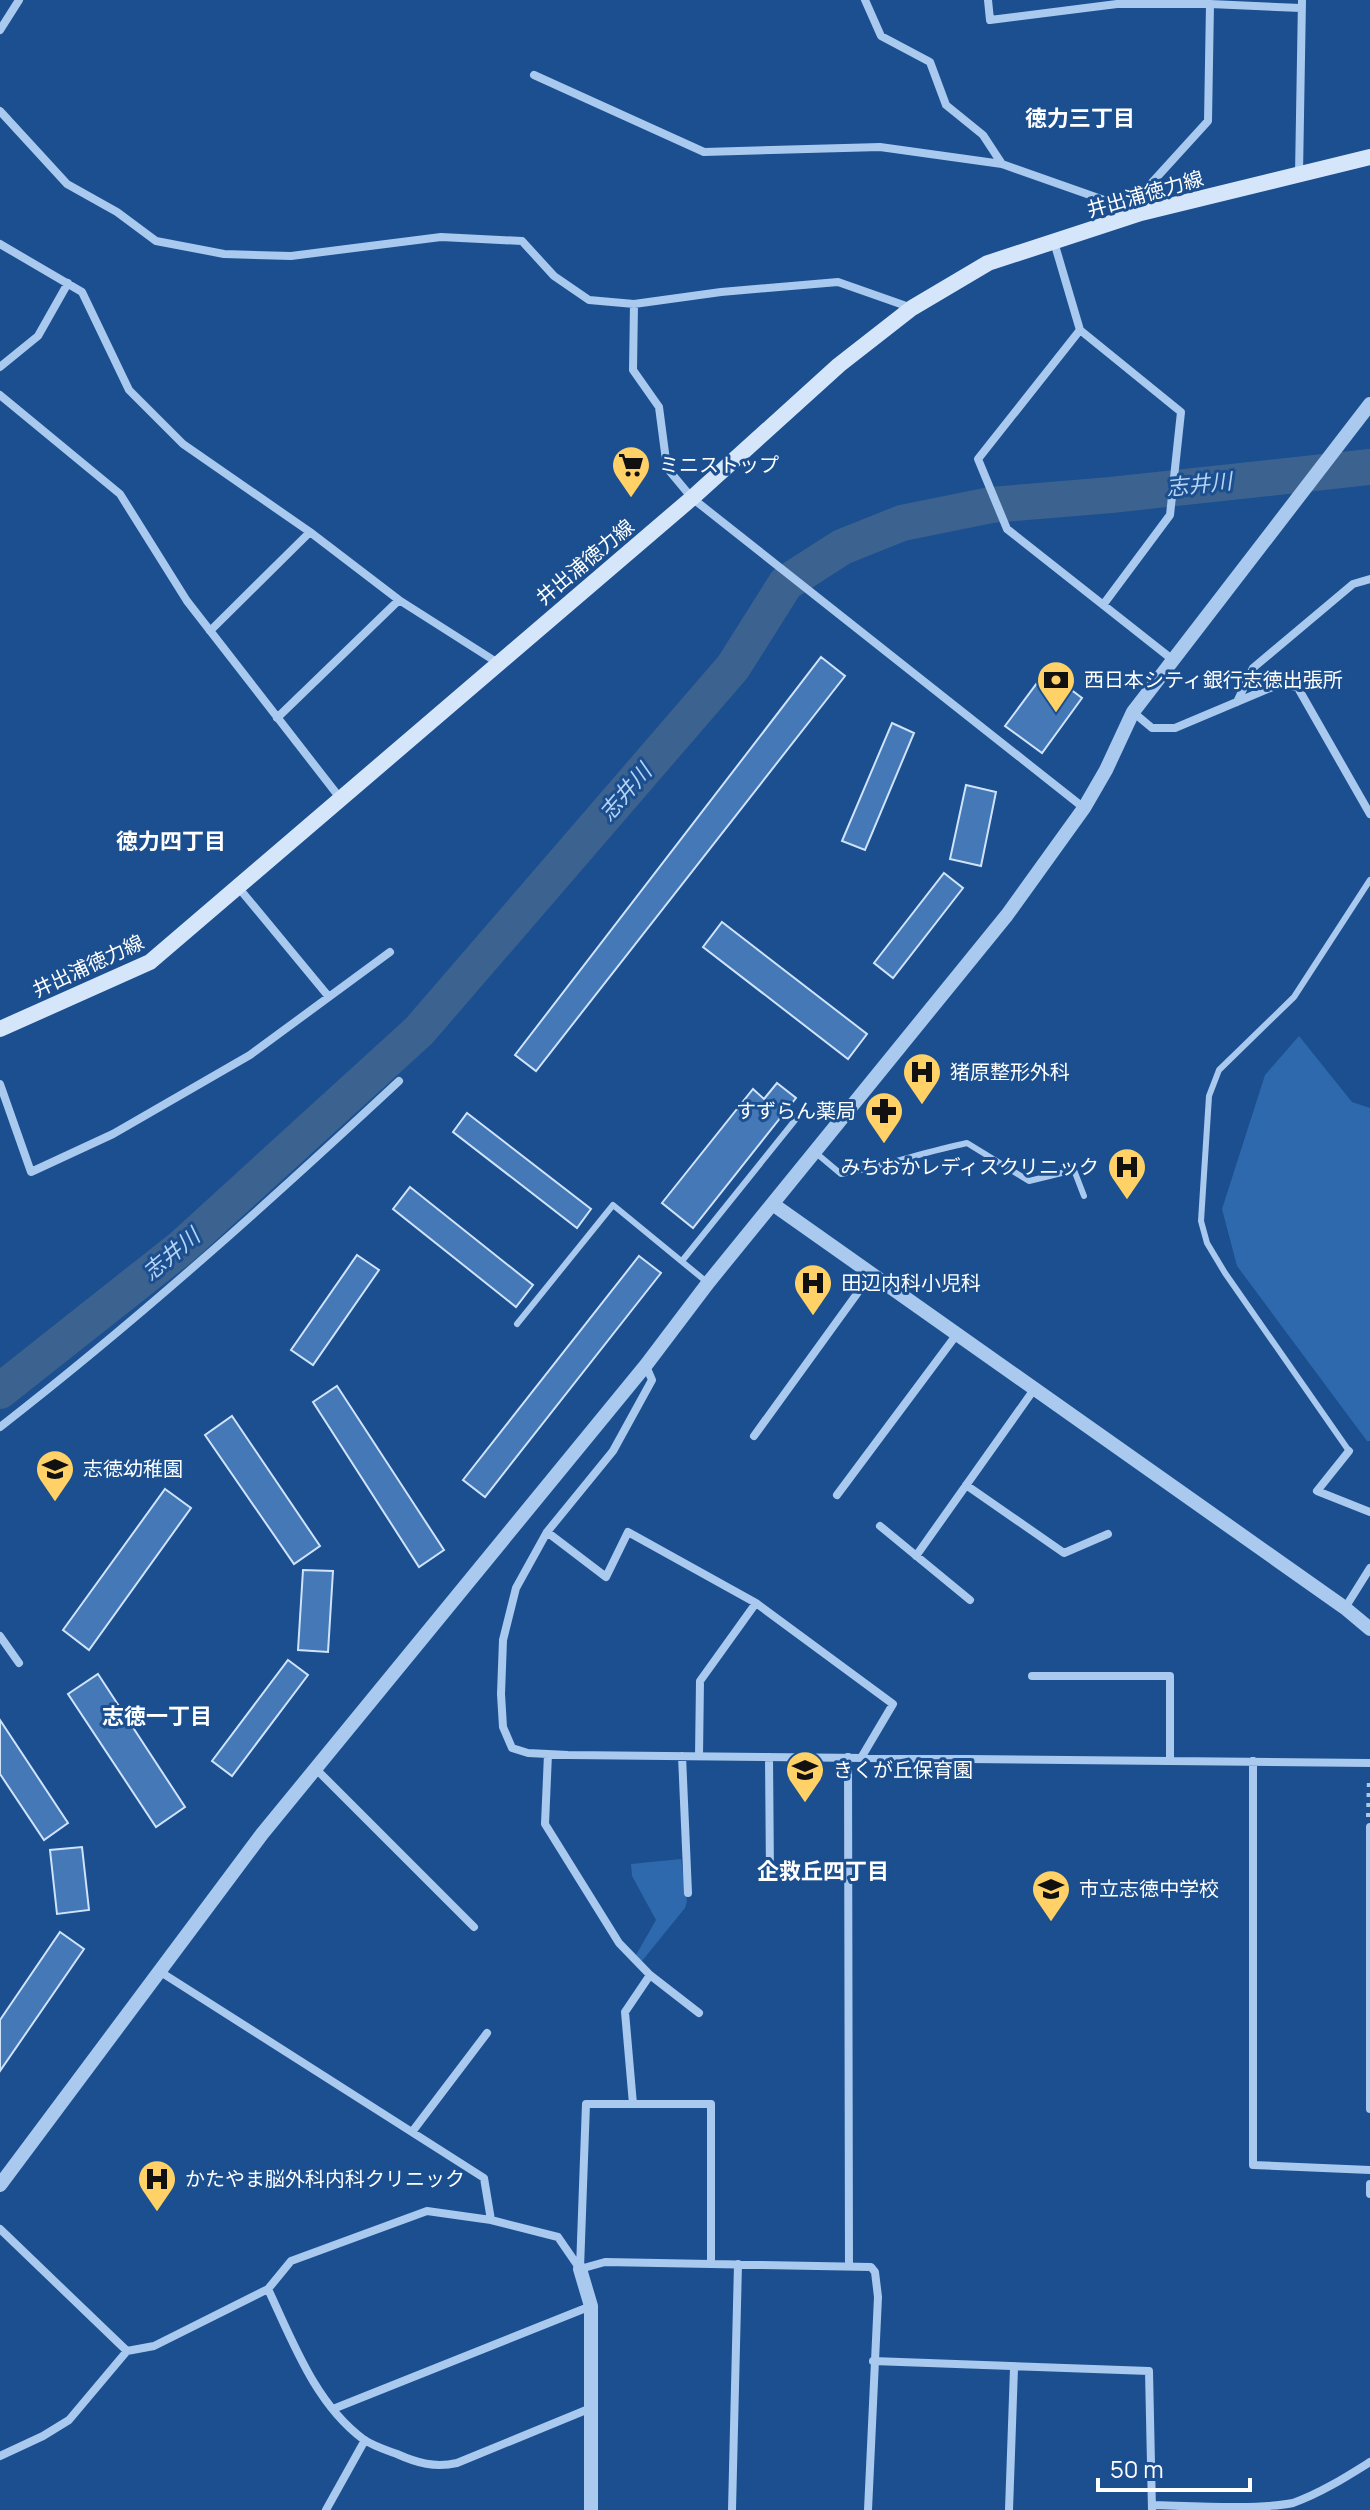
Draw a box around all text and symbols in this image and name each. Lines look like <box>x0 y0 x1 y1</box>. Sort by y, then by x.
district label: 徳力三丁目 <box>1025 103 1135 133</box>
street label: 井出浦徳力線 <box>1083 164 1206 223</box>
supermarket icon: ミニストップ <box>610 444 652 499</box>
place label: ミニストップ <box>659 451 779 478</box>
water label: 志井川 <box>1165 465 1235 502</box>
street label: 井出浦徳力線 <box>530 513 639 611</box>
bank icon: 西日本シティ銀行志徳出張所 <box>1035 659 1077 714</box>
place label: 西日本シティ銀行志徳出張所 <box>1084 666 1343 693</box>
water label: 志井川 <box>592 756 659 827</box>
district label: 徳力四丁目 <box>116 826 226 856</box>
street label: 井出浦徳力線 <box>28 928 148 1003</box>
hospital icon: 猪原整形外科 <box>901 1051 943 1106</box>
place label: 猪原整形外科 <box>950 1058 1070 1085</box>
pharmacy icon: すずらん薬局 <box>863 1090 905 1145</box>
place label: すずらん薬局 <box>736 1097 856 1124</box>
hospital icon: みちおかレディスクリニック <box>1106 1146 1148 1201</box>
place label: みちおかレディスクリニック <box>840 1153 1099 1180</box>
water label: 志井川 <box>136 1220 207 1287</box>
hospital icon: 田辺内科小児科 <box>792 1262 834 1317</box>
place label: 田辺内科小児科 <box>841 1269 981 1296</box>
school or university icon: 志徳幼稚園 <box>34 1448 76 1503</box>
place label: 志徳幼稚園 <box>83 1455 183 1482</box>
district label: 志徳一丁目 <box>102 1701 212 1731</box>
school or university icon: きくが丘保育園 <box>784 1749 826 1804</box>
place label: きくが丘保育園 <box>833 1756 973 1783</box>
district label: 企救丘四丁目 <box>757 1856 889 1886</box>
school or university icon: 市立志徳中学校 <box>1030 1868 1072 1923</box>
place label: 市立志徳中学校 <box>1079 1875 1219 1902</box>
hospital icon: かたやま脳外科内科クリニック <box>136 2158 178 2213</box>
place label: かたやま脳外科内科クリニック <box>185 2165 465 2192</box>
scale bar <box>1098 2442 1250 2492</box>
text: 50 m <box>1110 2452 1164 2485</box>

